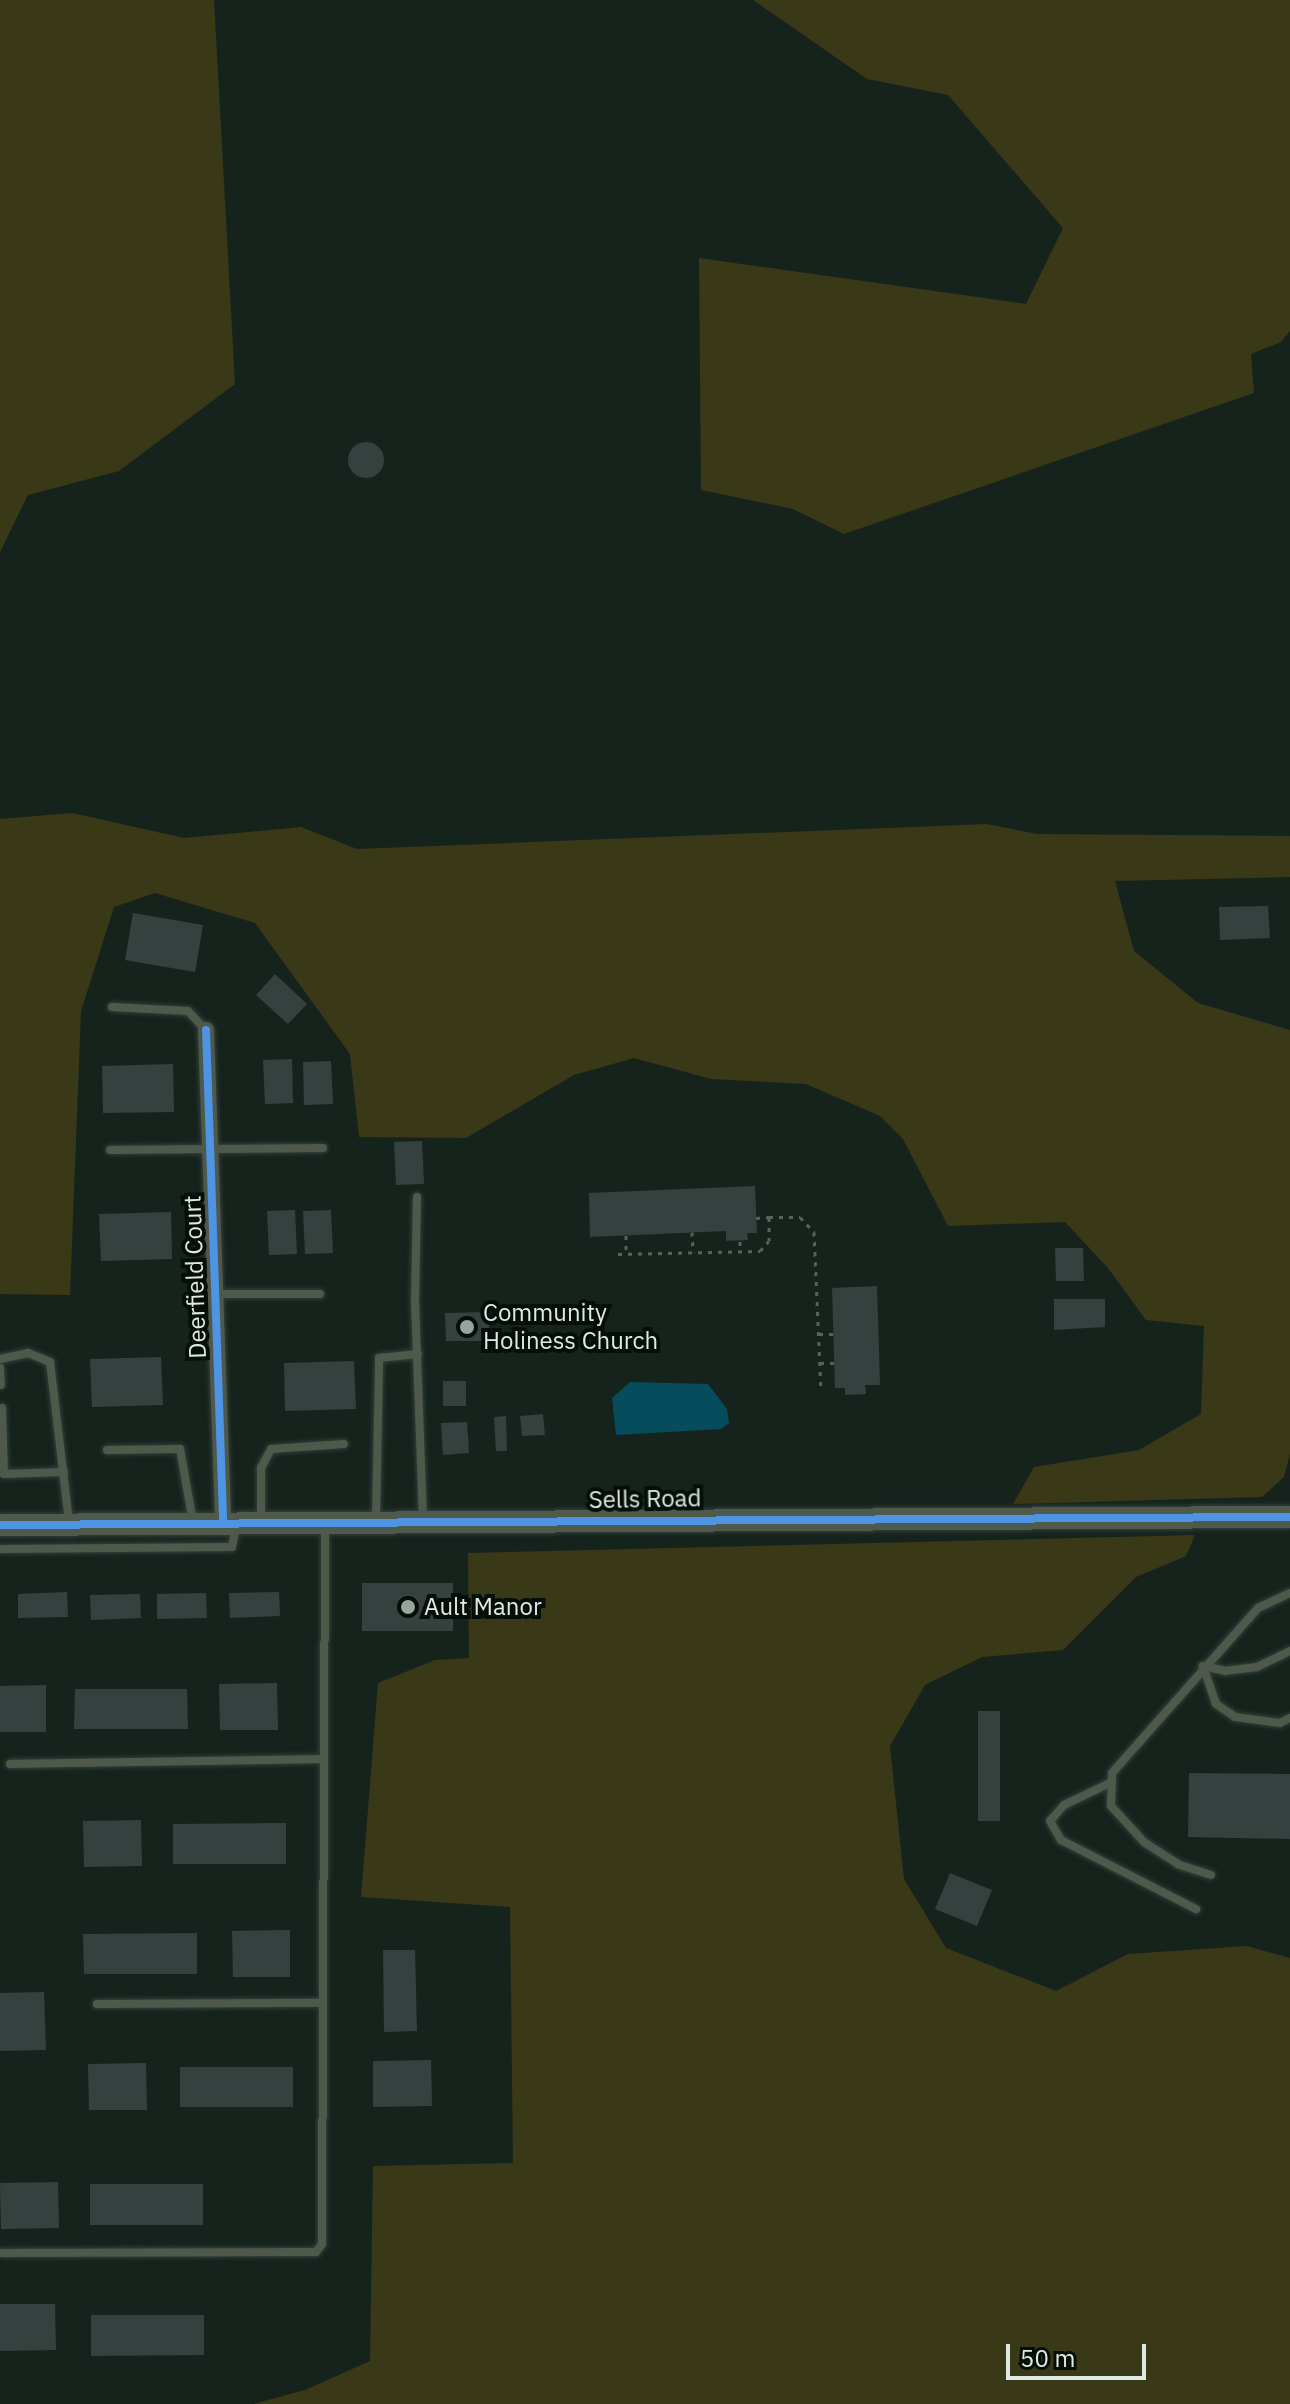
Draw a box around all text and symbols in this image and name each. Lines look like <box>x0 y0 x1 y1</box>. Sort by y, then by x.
street label: Deerfield Court <box>178 1195 212 1359</box>
place label: Community Holiness Church <box>483 1299 658 1355</box>
marker: Community Holiness Church <box>458 1318 476 1336</box>
street label: Sells Road <box>588 1484 702 1514</box>
place label: Ault Manor <box>424 1593 542 1621</box>
marker: Ault Manor <box>399 1598 417 1616</box>
scale bar <box>1010 2328 1150 2378</box>
text: 50 m <box>1020 2342 1075 2374</box>

